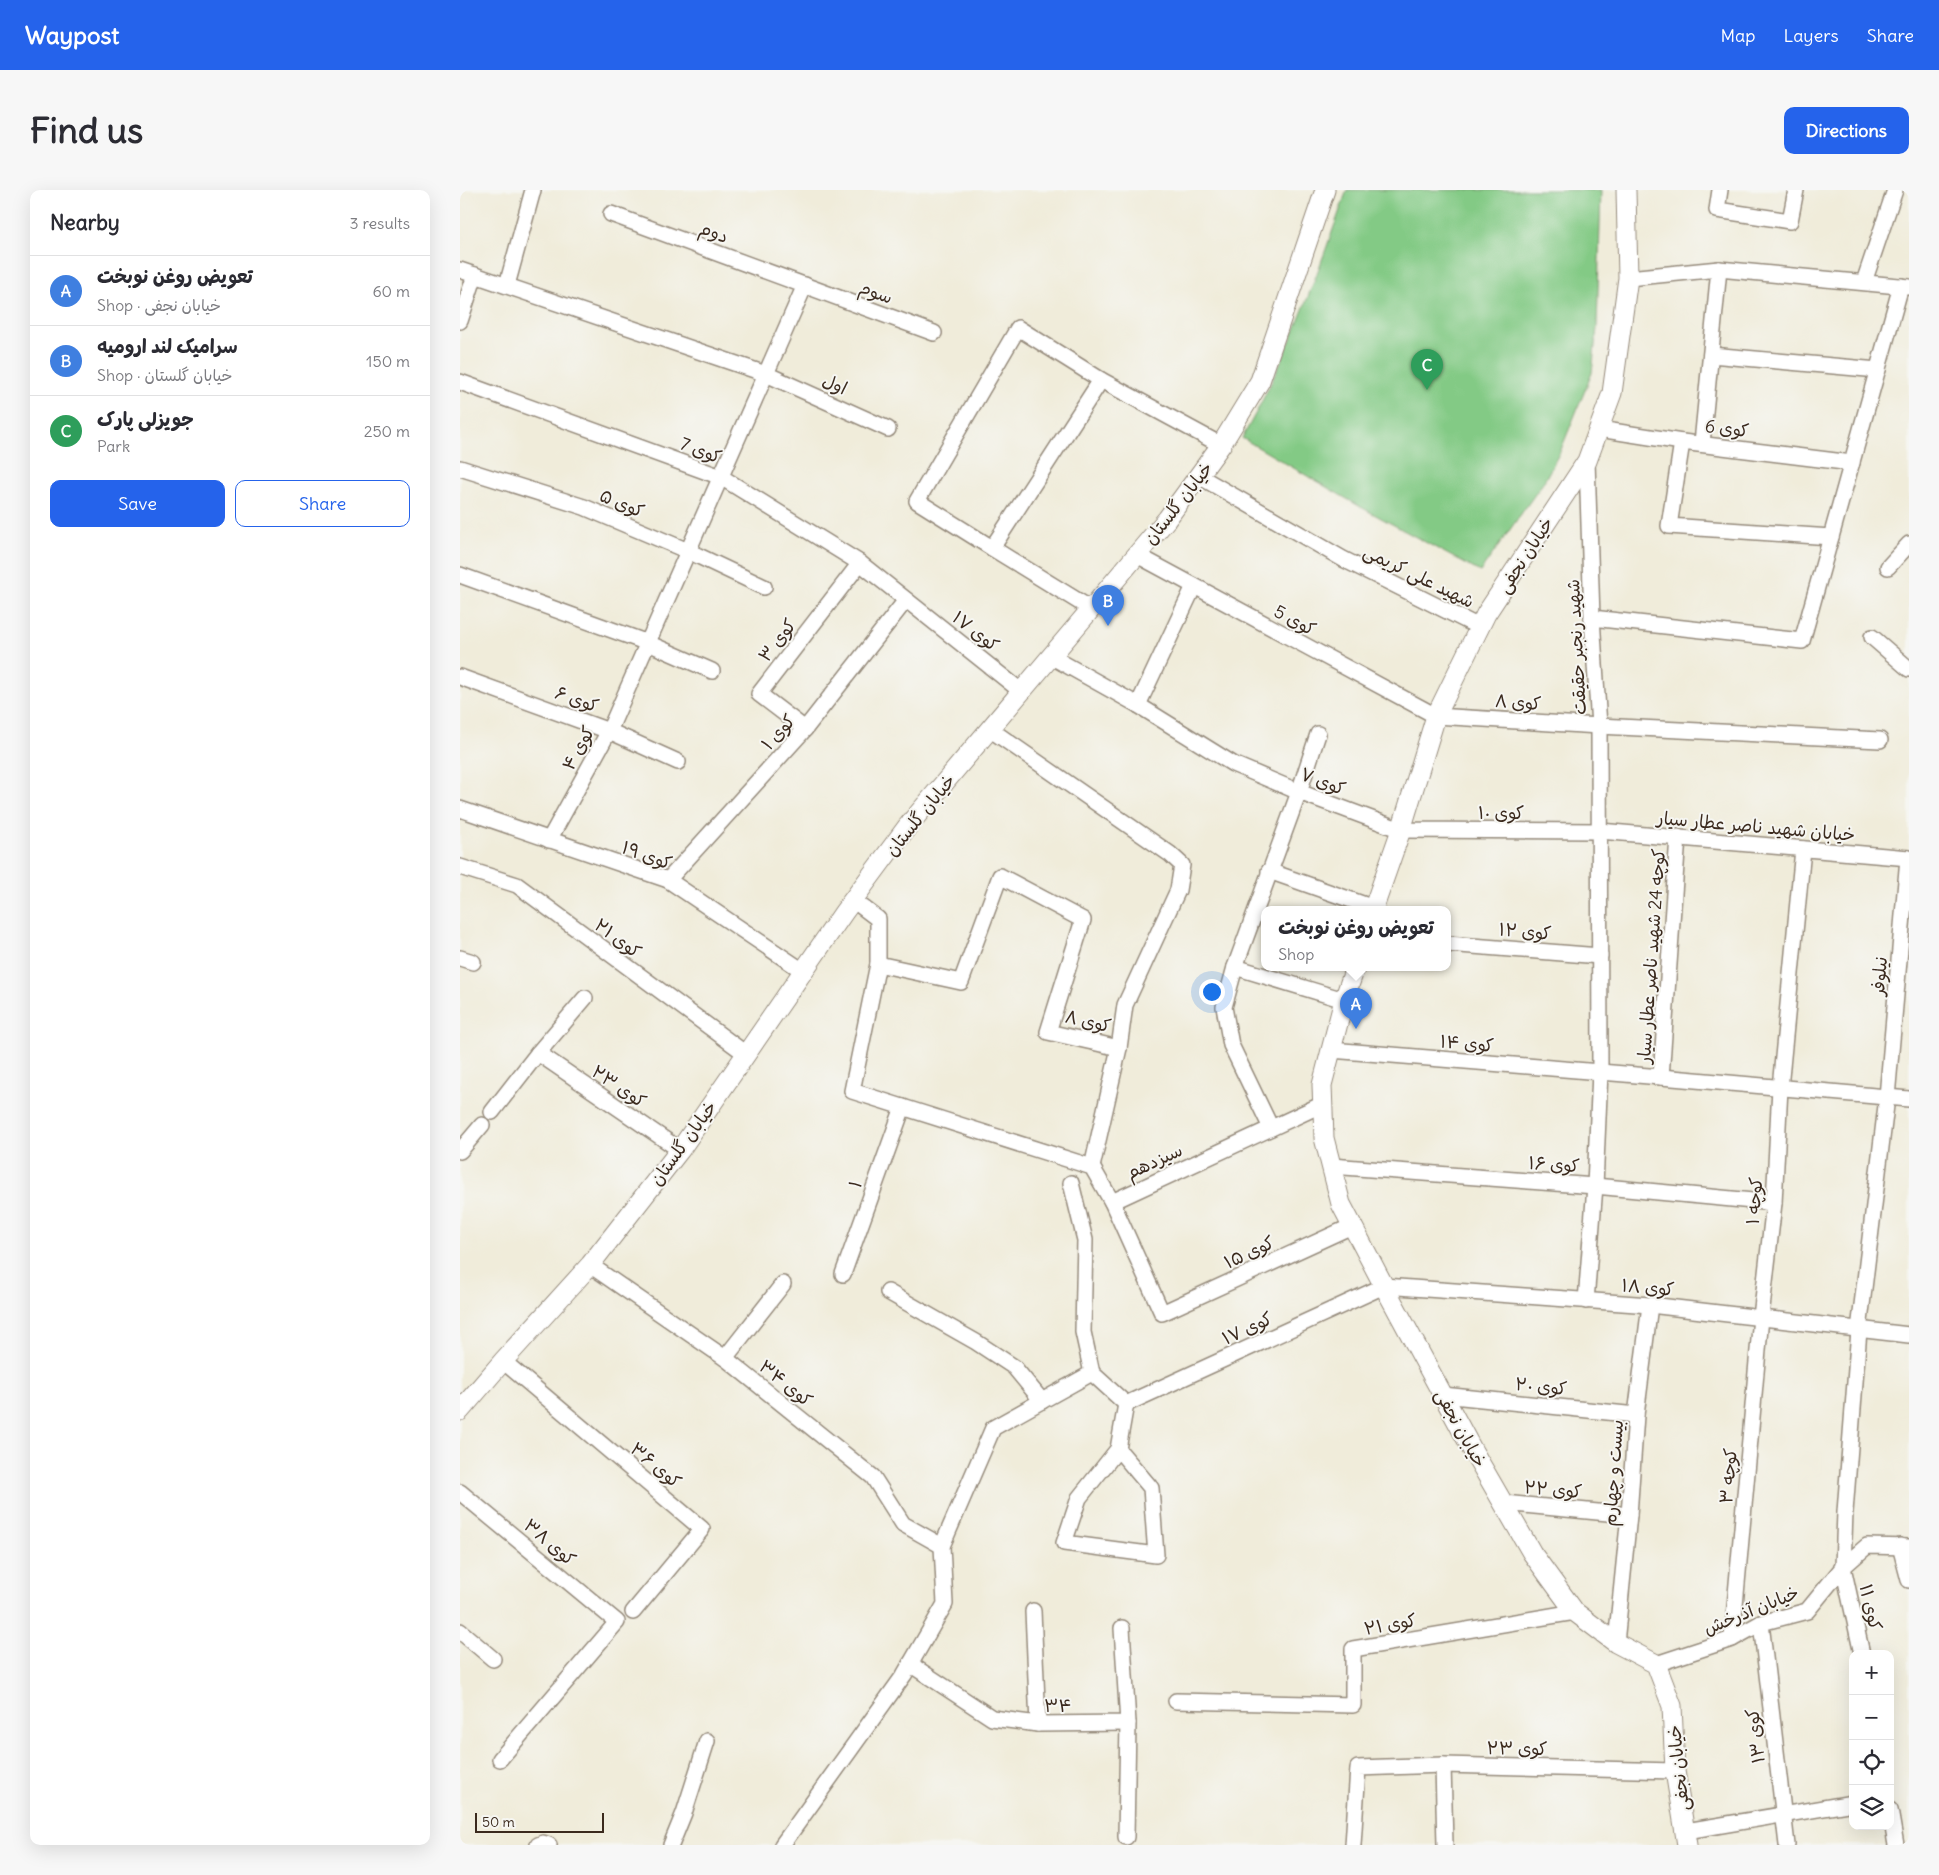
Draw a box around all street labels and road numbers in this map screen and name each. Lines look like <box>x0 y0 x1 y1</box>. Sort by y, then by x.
street label: دوم <box>695 216 732 251</box>
street label: سوم <box>855 275 896 311</box>
street label: اول <box>819 368 851 400</box>
street label: کوی 6 <box>1704 414 1751 442</box>
street label: کوی 7 <box>677 432 725 468</box>
street label: خیابان گلستان <box>1138 457 1218 549</box>
street label: کوی ۵ <box>596 483 648 523</box>
street label: خیابان نجفی <box>1492 513 1558 597</box>
street label: شهید علی کریمی <box>1360 539 1478 613</box>
street label: شهید رنجبر حقیقت <box>1561 579 1591 715</box>
street label: کوی 5 <box>1270 599 1320 641</box>
street label: کوی ۱۷ <box>948 606 1004 657</box>
street label: کوی ۳ <box>753 614 801 666</box>
street label: کوی ۶ <box>552 681 602 718</box>
street label: کوی ۸ <box>1494 689 1542 715</box>
street label: کوی ۱ <box>756 709 800 755</box>
street label: کوی ۴ <box>556 721 600 774</box>
street label: کوی ۷ <box>1297 762 1349 800</box>
street label: خیابان گلستان <box>880 769 960 861</box>
street label: کوی ۱۰ <box>1478 801 1524 824</box>
street label: خیابان شهید ناصر عطار سیار <box>1654 806 1856 846</box>
street label: کوی ۱۹ <box>619 835 675 875</box>
street label: کوچه 24 شهید ناصر عطار سیار <box>1632 848 1671 1066</box>
street label: کوی ۲۱ <box>590 913 646 963</box>
street label: کوی ۱۲ <box>1498 917 1552 945</box>
street label: نیلوفر <box>1866 956 1893 999</box>
street label: کوی ۸ <box>1063 1005 1113 1037</box>
street label: کوی ۱۴ <box>1439 1029 1495 1057</box>
street label: کوی ۲۳ <box>587 1059 651 1113</box>
street label: خیابان گلستان <box>645 1096 721 1190</box>
street label: سیزدهم <box>1122 1138 1187 1187</box>
street label: کوی ۱۶ <box>1528 1151 1581 1177</box>
street label: کوچه ۱ <box>1740 1176 1769 1226</box>
street label: ۱ <box>843 1177 867 1191</box>
street label: کوی ۱۵ <box>1220 1230 1278 1274</box>
street label: کوی ۱۸ <box>1621 1273 1676 1301</box>
street label: کوی ۱۷ <box>1218 1306 1276 1350</box>
street label: کوی ۳۴ <box>755 1355 818 1412</box>
street label: کوی ۲۰ <box>1514 1372 1568 1400</box>
street label: خیابان نجفی <box>1430 1385 1492 1471</box>
street label: بیست و چهارم <box>1598 1419 1631 1527</box>
street label: کوی ۳۶ <box>626 1437 686 1493</box>
street label: کوچه ۳ <box>1714 1447 1743 1505</box>
street label: کوی ۲۲ <box>1523 1475 1583 1503</box>
street label: کوی ۳۸ <box>519 1514 581 1571</box>
street label: خیابان آذرخش <box>1700 1580 1802 1640</box>
street label: کوی ۱۱ <box>1855 1582 1888 1633</box>
street label: کوی ۲۱ <box>1362 1608 1418 1640</box>
street label: ۳۴ <box>1044 1694 1072 1717</box>
street label: کوی ۱۳ <box>1740 1707 1770 1765</box>
street label: خیابان نجفی <box>1662 1724 1694 1812</box>
street label: کوی ۲۳ <box>1486 1736 1548 1760</box>

